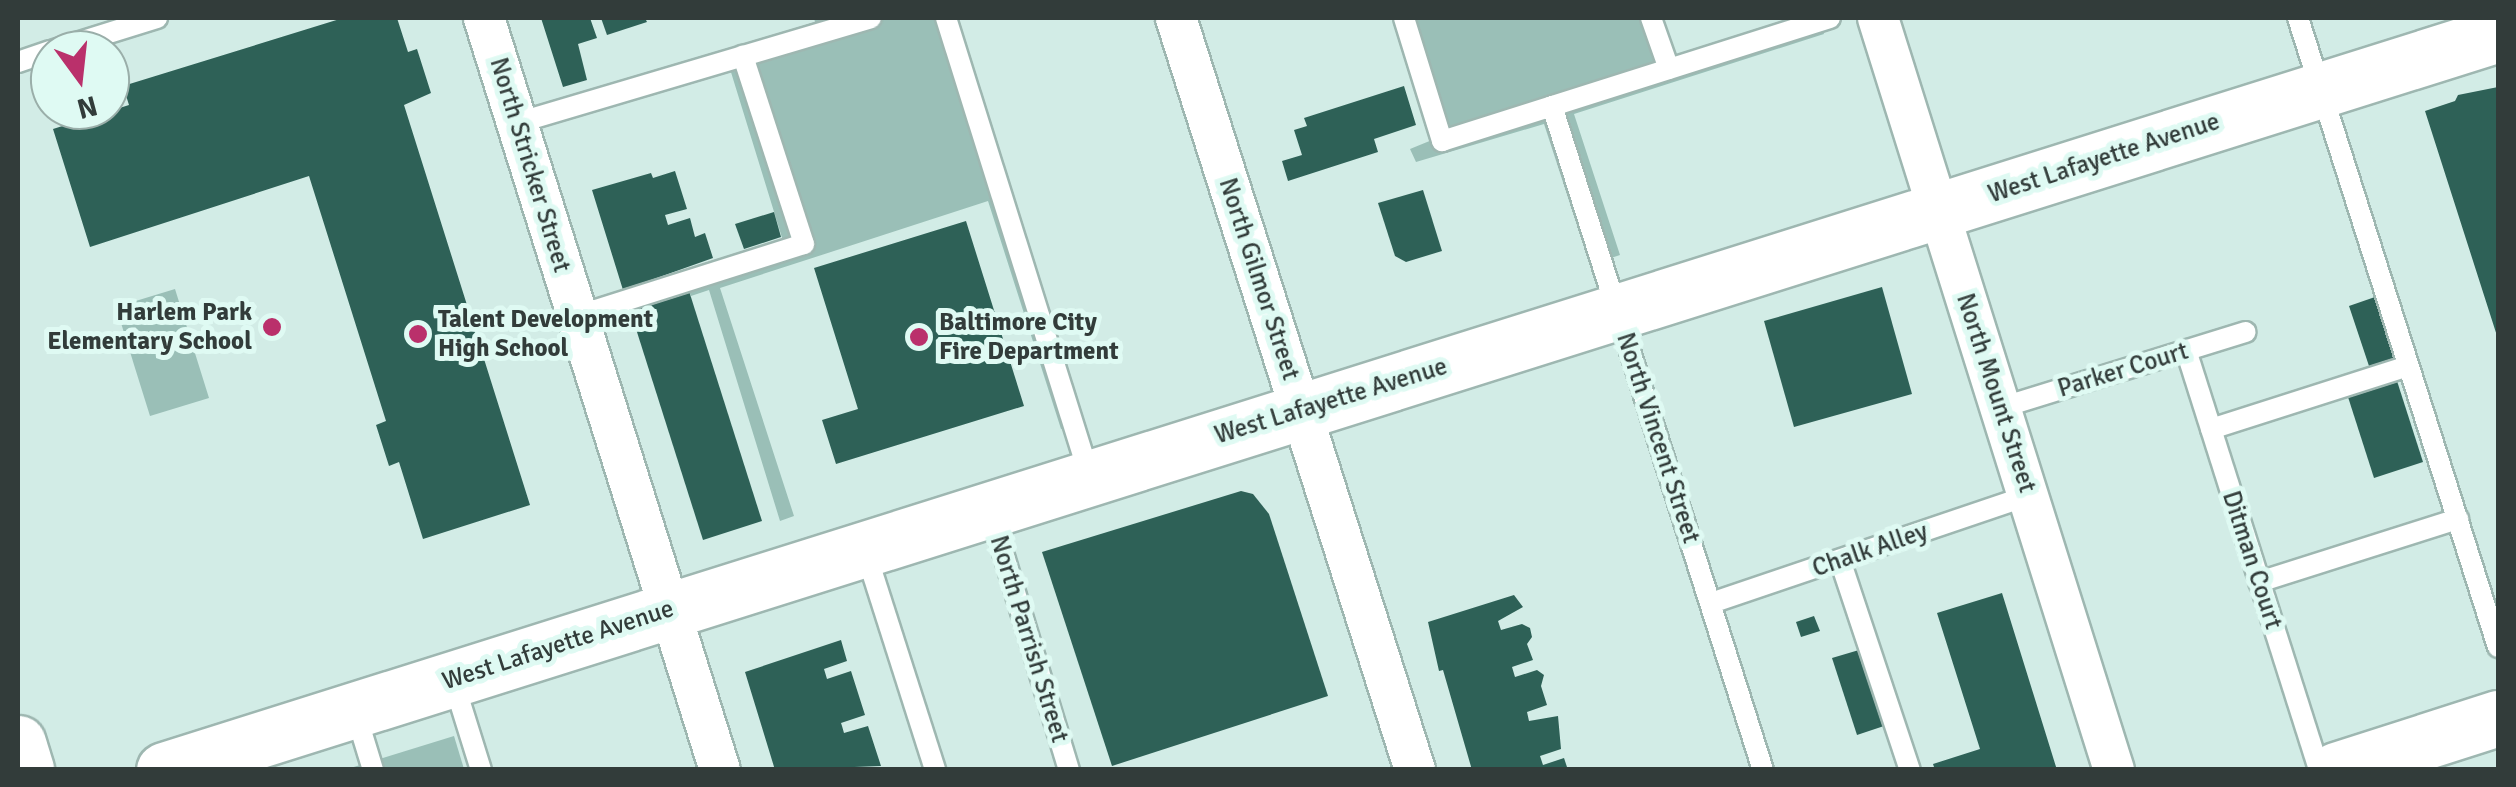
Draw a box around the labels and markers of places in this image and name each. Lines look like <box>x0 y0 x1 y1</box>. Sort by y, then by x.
place label: Harlem Park Elementary School <box>47 298 252 357</box>
place label: Talent Development High School <box>438 305 653 364</box>
place label: Baltimore City Fire Department <box>939 308 1119 367</box>
marker: Harlem Park Elementary School <box>261 316 283 338</box>
marker: Talent Development High School <box>407 323 429 345</box>
marker: Baltimore City Fire Department <box>908 326 930 348</box>

